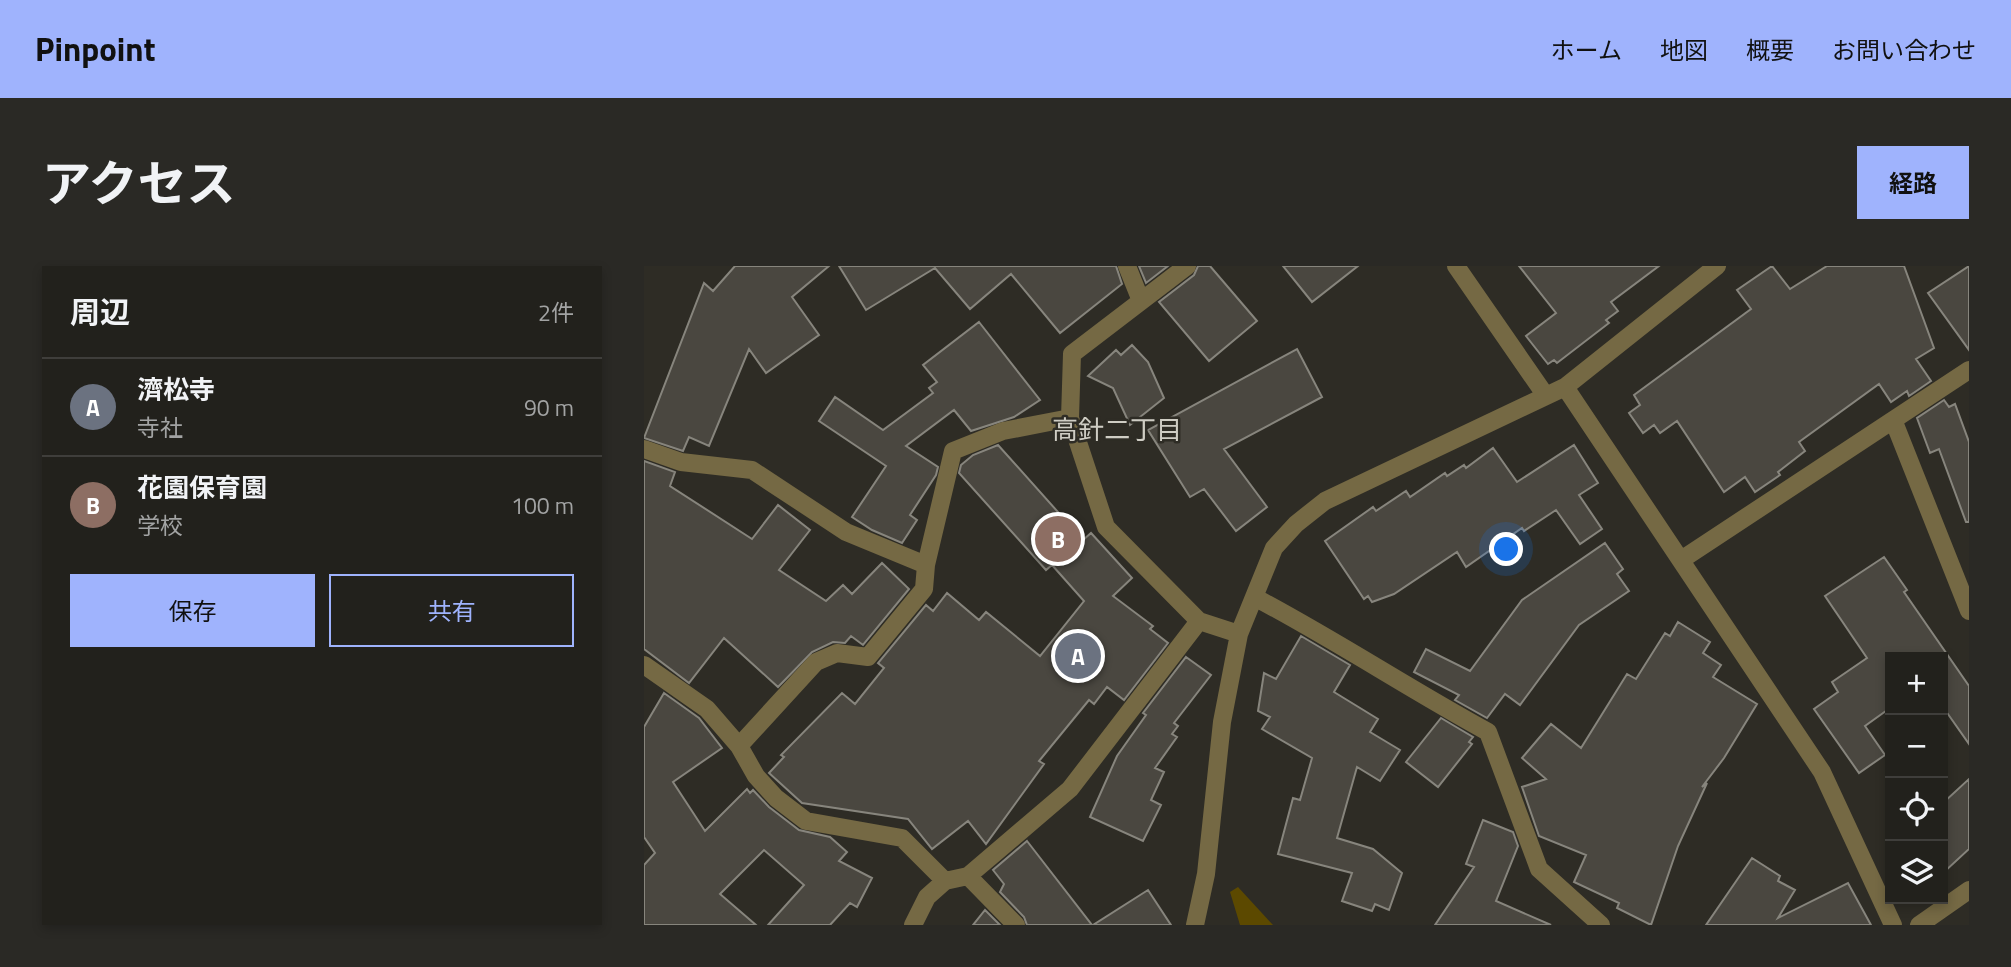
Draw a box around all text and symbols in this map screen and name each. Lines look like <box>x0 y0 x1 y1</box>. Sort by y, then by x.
text: Pinpoint <box>35 24 155 74</box>
text: ホーム <box>1551 32 1622 68</box>
text: 地図 <box>1660 32 1708 68</box>
text: 概要 <box>1746 32 1794 68</box>
text: お問い合わせ <box>1832 32 1976 68</box>
text: アクセス <box>42 145 236 220</box>
button: 経路 <box>1857 146 1969 219</box>
text: 周辺 <box>70 289 130 335</box>
text: 2件 <box>538 295 574 330</box>
text: 濟松寺 <box>137 370 215 409</box>
text: A <box>86 390 100 425</box>
text: 90 m <box>524 390 574 425</box>
text: 寺社 <box>137 410 183 445</box>
district label: 高針二丁目 <box>1052 410 1182 449</box>
text: 花園保育園 <box>137 468 267 507</box>
text: B <box>86 488 100 523</box>
text: 100 m <box>511 488 574 523</box>
text: 学校 <box>137 508 183 543</box>
pin: B <box>1035 513 1081 565</box>
your location <box>1489 532 1523 566</box>
button: 保存 <box>70 574 315 647</box>
button: 共有 <box>329 574 574 647</box>
pin: A <box>1055 630 1101 682</box>
map controls <box>1885 652 1948 904</box>
button: + <box>1885 652 1948 715</box>
button: − <box>1885 715 1948 778</box>
button: locate <box>1885 778 1948 841</box>
button: layers <box>1885 841 1948 904</box>

